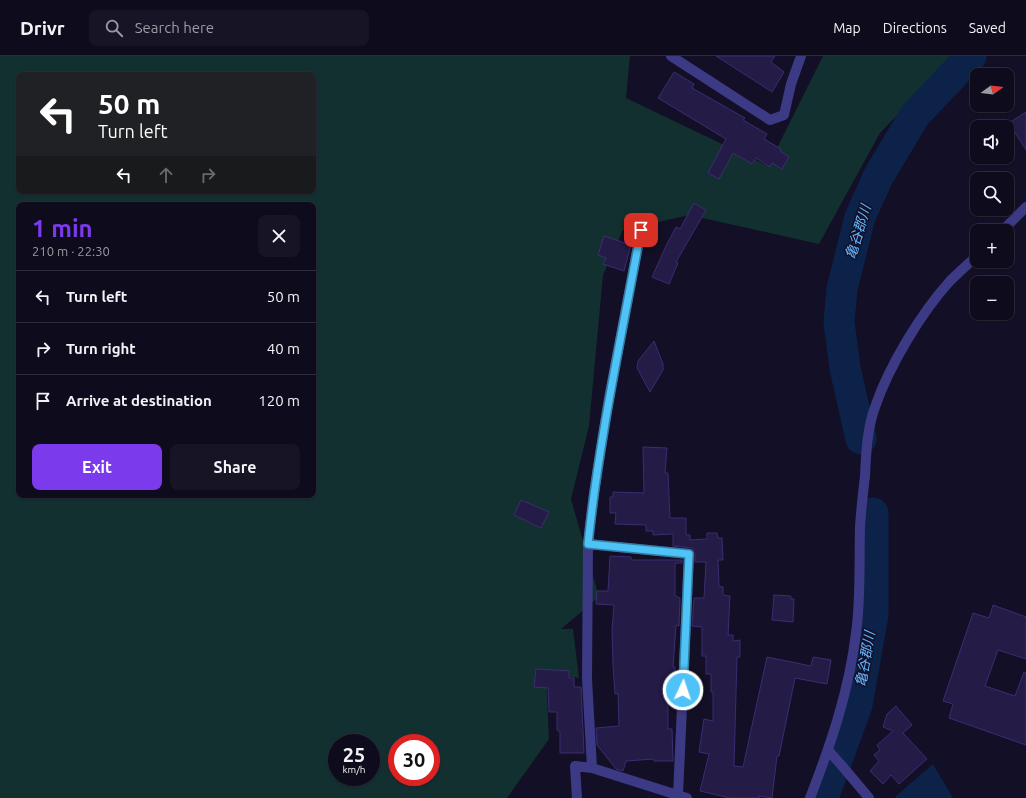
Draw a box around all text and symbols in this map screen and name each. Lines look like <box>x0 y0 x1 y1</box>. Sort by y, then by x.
search box <box>89 10 369 46</box>
text: Drivr <box>20 17 65 39</box>
icon: search <box>103 17 125 39</box>
text: Search here <box>135 19 214 36</box>
text: Map <box>833 20 861 36</box>
text: Directions <box>883 20 947 36</box>
text: Saved <box>969 20 1006 36</box>
north arrow <box>970 68 1014 112</box>
map controls <box>970 68 1014 320</box>
icon: left <box>32 88 84 140</box>
text: 50 m <box>98 88 160 119</box>
button: sound <box>970 120 1014 164</box>
text: Turn left <box>98 121 168 141</box>
icon: left <box>113 164 135 186</box>
icon: ahead <box>155 164 177 186</box>
icon: right <box>197 164 219 186</box>
button: search <box>970 172 1014 216</box>
water label: 亀谷郡川 <box>842 201 874 261</box>
pin <box>624 213 658 247</box>
text: 1 min <box>32 215 93 242</box>
button: close <box>258 215 300 257</box>
icon: arrive <box>630 219 652 241</box>
button: + <box>970 224 1014 268</box>
text: 210 m · 22:30 <box>32 244 110 258</box>
button: − <box>970 276 1014 320</box>
icon: left <box>32 286 54 308</box>
text: Turn left <box>66 288 127 305</box>
text: 50 m <box>267 288 300 305</box>
icon: right <box>32 338 54 360</box>
text: Turn right <box>66 340 136 357</box>
text: 40 m <box>267 340 300 357</box>
icon: arrive <box>32 390 54 412</box>
text: Arrive at destination <box>66 392 212 409</box>
text: 120 m <box>258 392 300 409</box>
button: Exit <box>32 444 162 490</box>
button: Share <box>170 444 300 490</box>
water label: 亀谷郡川 <box>852 628 878 688</box>
position arrow <box>662 669 704 711</box>
speed limit sign: 30 <box>388 734 440 786</box>
text: 25 <box>343 743 365 766</box>
text: km/h <box>342 764 366 775</box>

